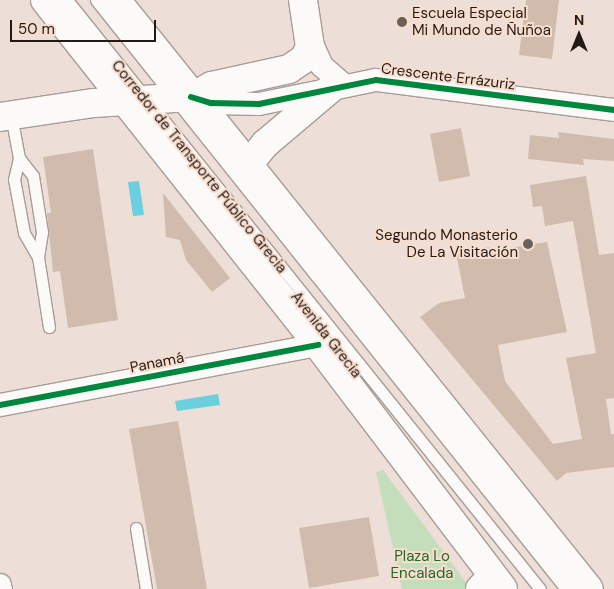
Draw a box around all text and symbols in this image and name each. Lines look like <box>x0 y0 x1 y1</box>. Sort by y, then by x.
place label: Escuela Especial Mi Mundo de Ñuñoa <box>412 4 551 39</box>
scale bar <box>12 10 159 42</box>
north arrow <box>554 10 604 60</box>
text: N <box>574 11 584 29</box>
marker: Escuela Especial Mi Mundo de Ñuñoa <box>396 16 408 28</box>
text: 50 m <box>18 19 55 39</box>
street label: Corredor de Transporte Público Grecia <box>107 57 291 277</box>
street label: Crescente Errázuriz <box>380 60 516 94</box>
place label: Segundo Monasterio De La Visitación <box>375 226 518 261</box>
marker: Segundo Monasterio De La Visitación <box>522 238 534 250</box>
street label: Avenida Grecia <box>287 288 365 382</box>
street label: Panamá <box>128 349 186 377</box>
park label: Plaza Lo Encalada <box>391 547 453 582</box>

